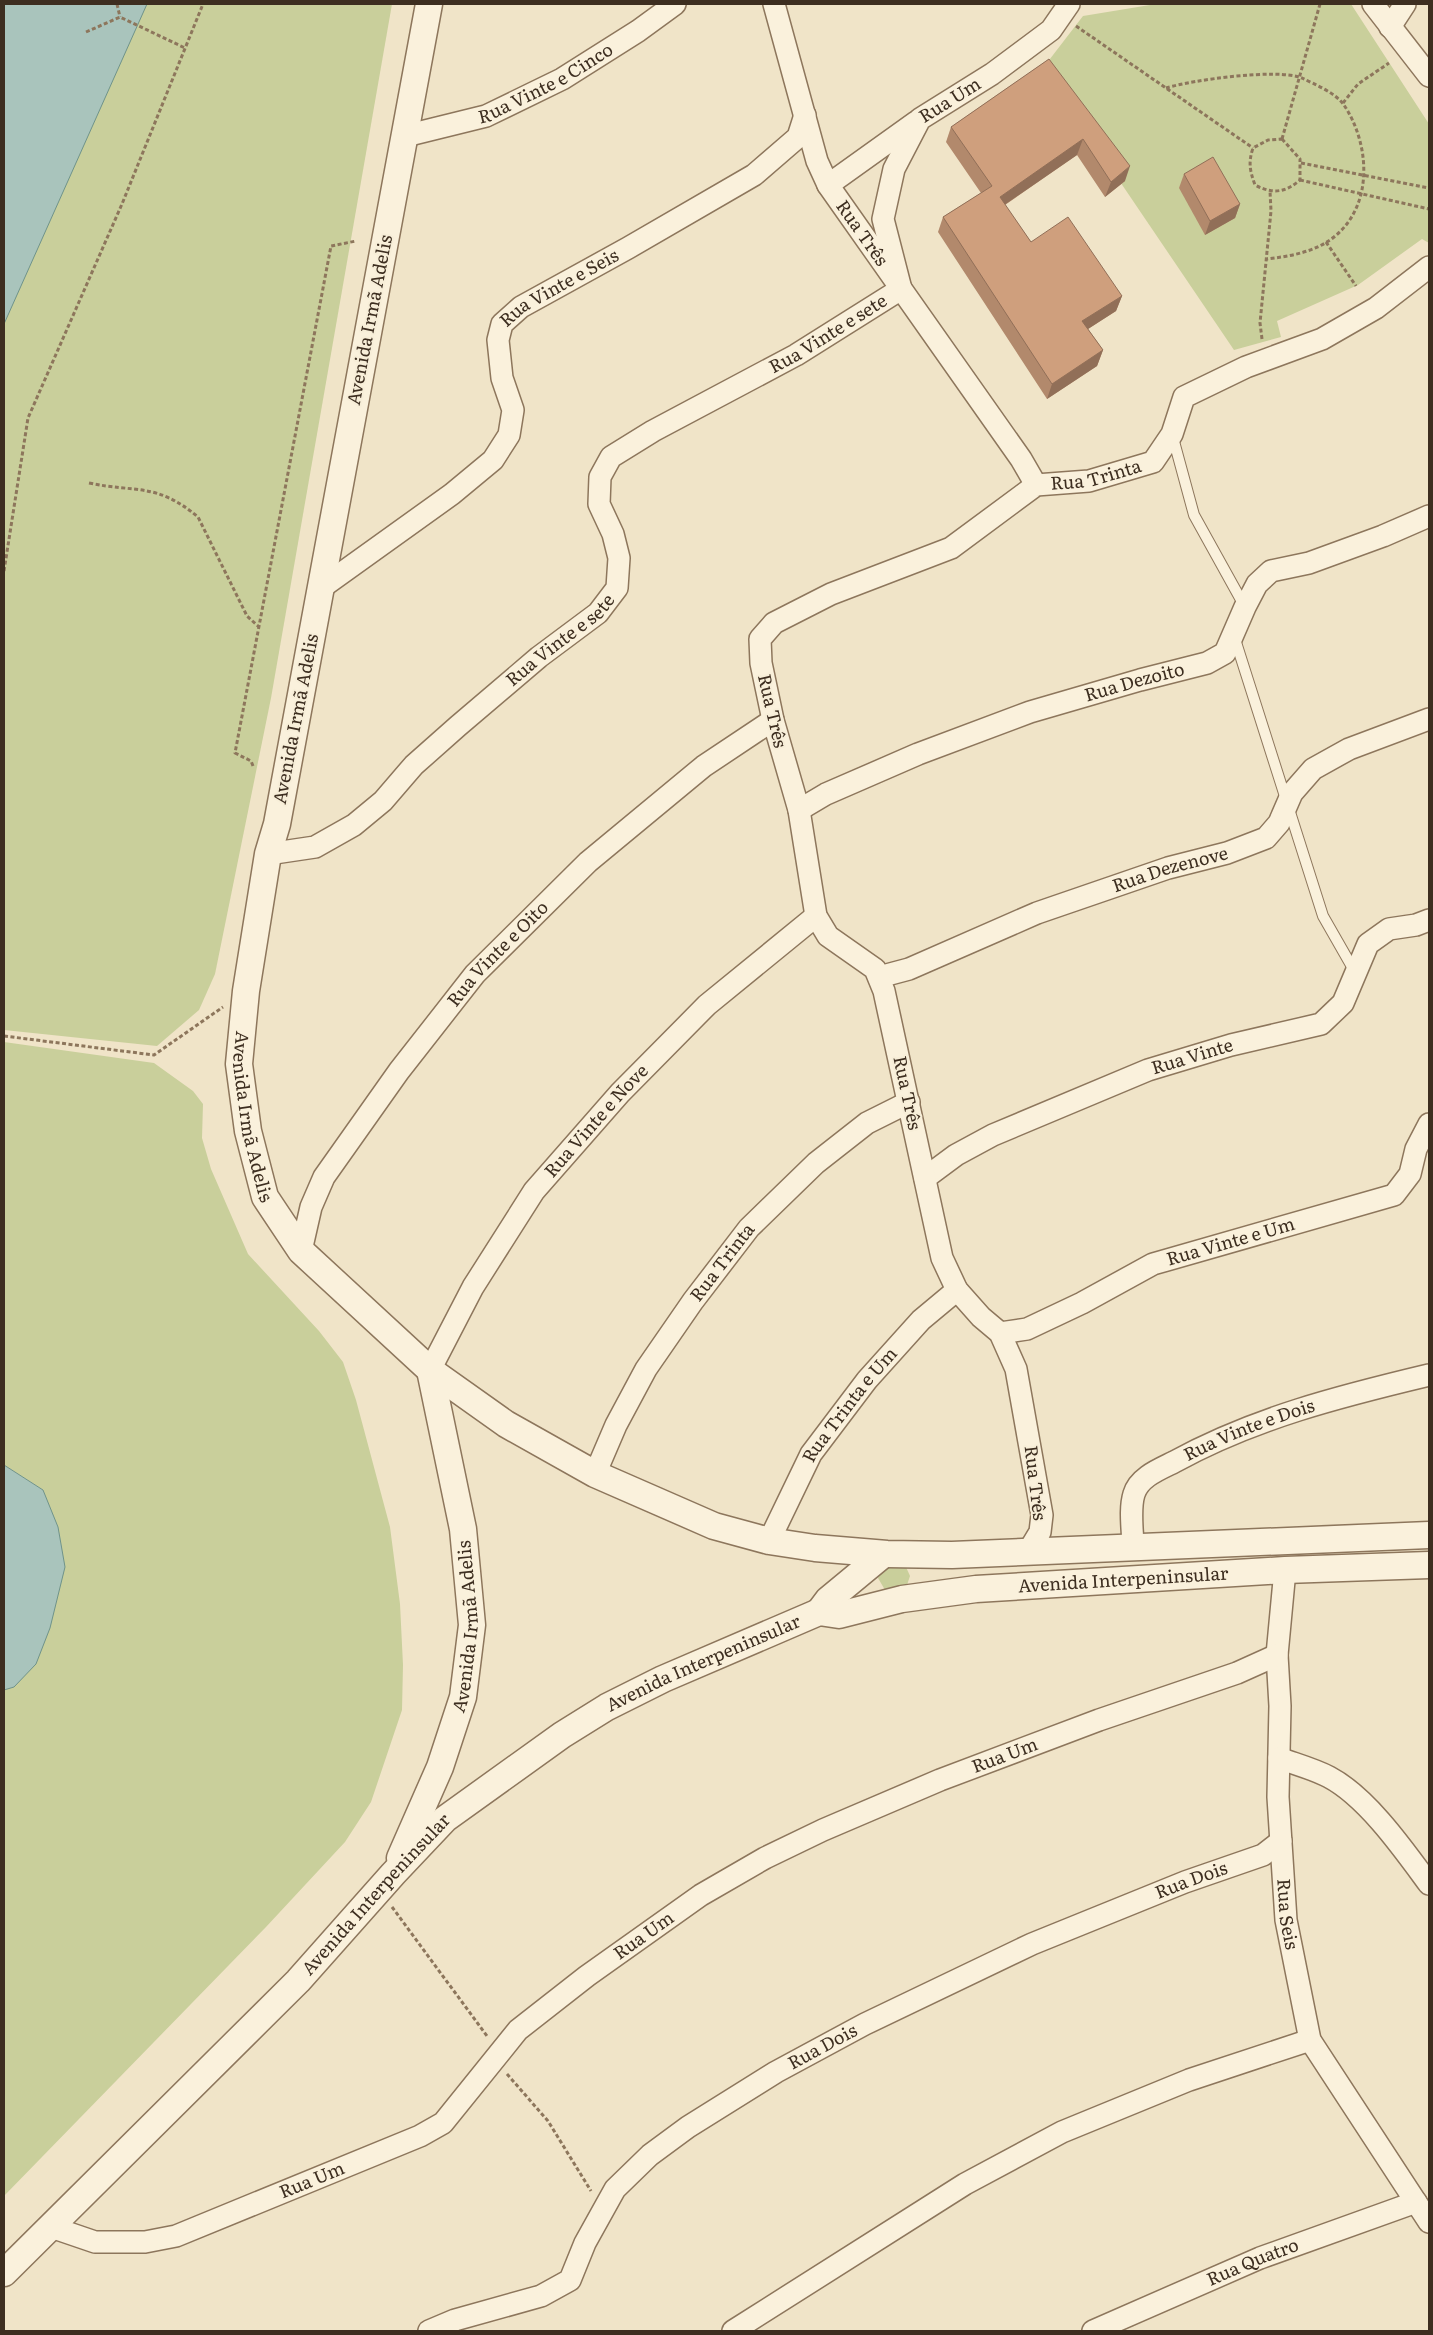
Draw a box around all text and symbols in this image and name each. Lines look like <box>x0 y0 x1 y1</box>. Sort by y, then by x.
street label: Rua Vinte e Cinco <box>475 35 618 129</box>
street label: Rua Um <box>913 69 986 129</box>
street label: Rua Três <box>830 194 896 271</box>
street label: Avenida Irmã Adelis <box>339 232 398 407</box>
street label: Rua Vinte e Seis <box>492 241 623 333</box>
street label: Rua Vinte e sete <box>763 286 892 379</box>
street label: Rua Trinta <box>1050 451 1145 496</box>
street label: Rua Vinte e sete <box>499 587 620 692</box>
street label: Avenida Irmã Adelis <box>265 631 324 806</box>
street label: Rua Dezoito <box>1081 654 1187 707</box>
street label: Rua Três <box>752 671 795 750</box>
street label: Rua Dezenove <box>1108 838 1231 898</box>
street label: Rua Vinte e Oito <box>439 894 554 1012</box>
street label: Avenida Irmã Adelis <box>227 1030 280 1207</box>
street label: Rua Vinte <box>1148 1030 1236 1080</box>
street label: Rua Três <box>887 1053 930 1132</box>
street label: Rua Vinte e Nove <box>537 1057 654 1183</box>
street label: Rua Vinte e Um <box>1163 1209 1298 1271</box>
street label: Rua Trinta <box>682 1216 760 1307</box>
street label: Rua Trinta e Um <box>794 1340 903 1466</box>
street label: Rua Vinte e Dois <box>1178 1391 1318 1467</box>
street label: Rua Três <box>1018 1444 1054 1522</box>
street label: Avenida Irmã Adelis <box>444 1539 484 1716</box>
street label: Avenida Interpeninsular <box>1017 1558 1229 1598</box>
street label: Avenida Interpeninsular <box>601 1606 805 1717</box>
street label: Rua Um <box>967 1729 1041 1779</box>
street label: Avenida Interpeninsular <box>294 1806 456 1980</box>
street label: Rua Dois <box>1150 1853 1231 1905</box>
street label: Rua Seis <box>1271 1878 1307 1952</box>
street label: Rua Um <box>607 1903 679 1965</box>
street label: Rua Dois <box>782 2016 861 2075</box>
street label: Rua Um <box>274 2153 348 2204</box>
street label: Rua Quatro <box>1202 2230 1302 2292</box>

